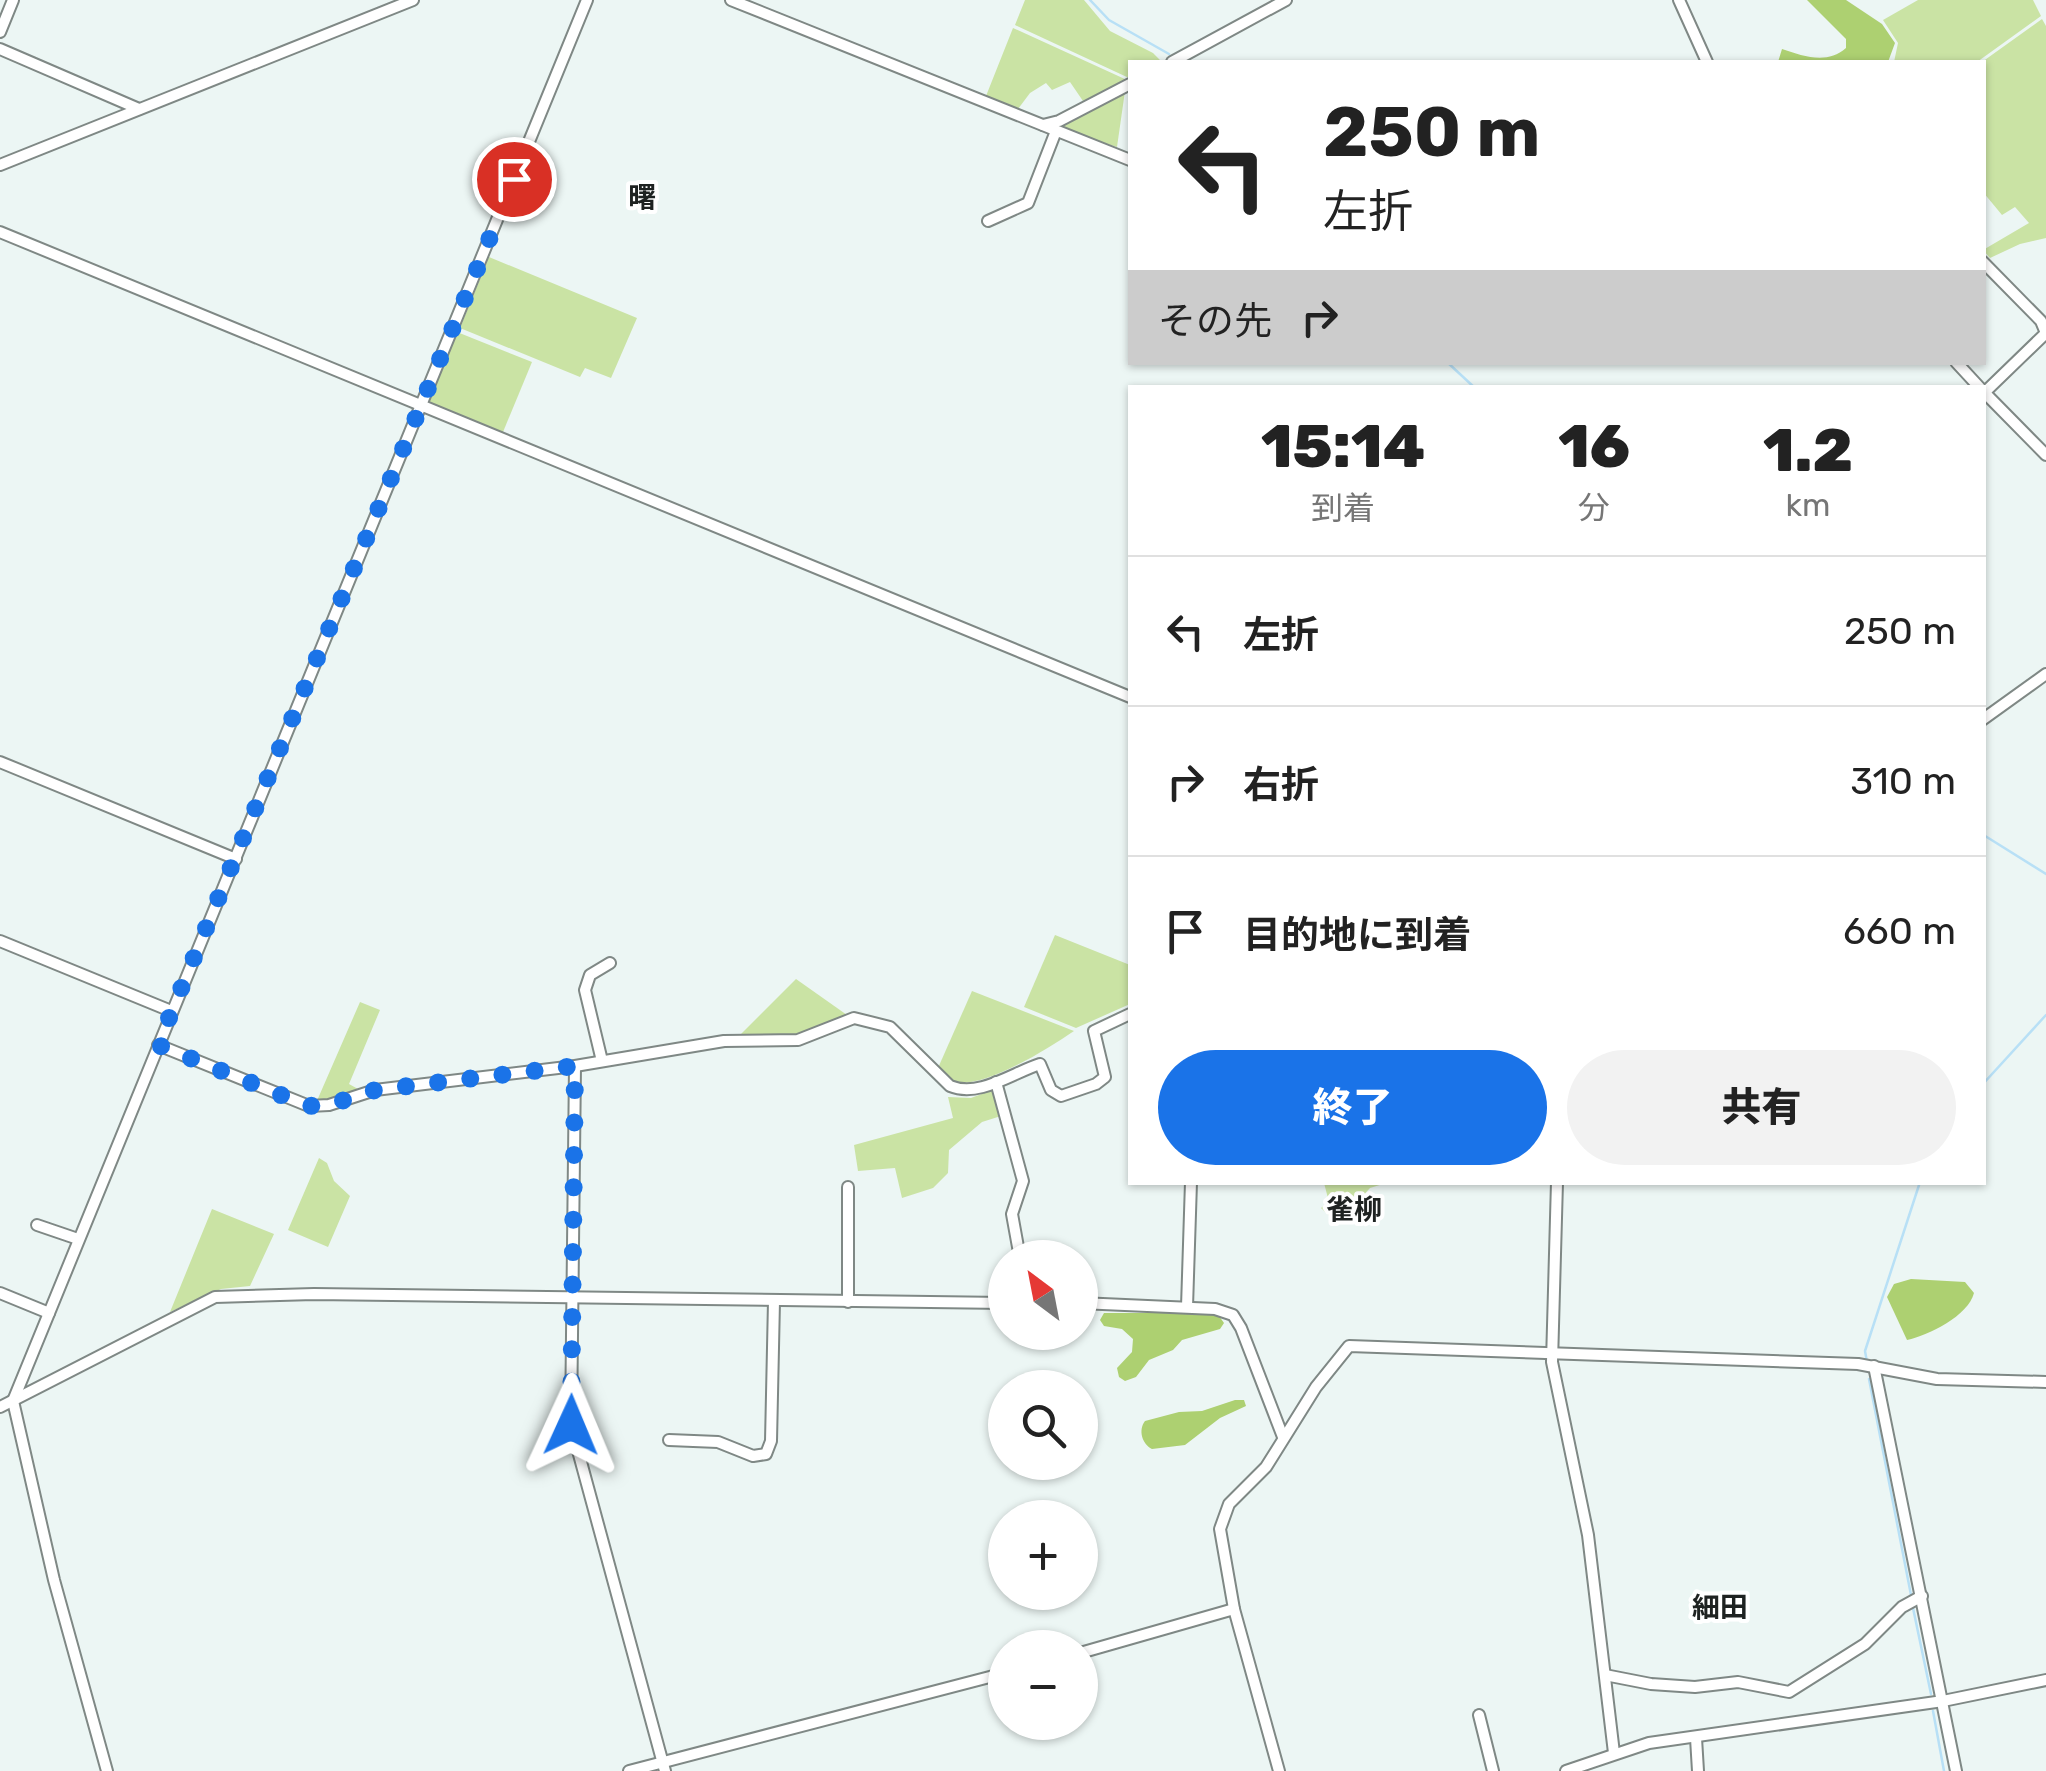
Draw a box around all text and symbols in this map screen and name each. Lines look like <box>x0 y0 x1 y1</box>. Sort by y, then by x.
text: 250 m <box>1323 91 1540 174</box>
icon: left <box>1158 100 1288 230</box>
pin <box>472 137 557 222</box>
icon: arrive <box>487 152 542 207</box>
district label: 曙 <box>628 181 656 214</box>
text: 左折 <box>1323 185 1413 238</box>
icon: right <box>1292 290 1347 345</box>
text: その先 <box>1158 298 1272 344</box>
text: 15:14 <box>1261 411 1425 482</box>
text: 16 <box>1558 411 1630 482</box>
text: 1.2 <box>1763 415 1853 486</box>
text: km <box>1786 486 1830 524</box>
text: 到着 <box>1311 489 1375 527</box>
text: 分 <box>1578 489 1610 527</box>
icon: left <box>1158 604 1213 659</box>
text: 250 m <box>1844 608 1956 654</box>
text: 左折 <box>1243 612 1319 658</box>
icon: right <box>1158 754 1213 809</box>
text: 310 m <box>1850 758 1956 804</box>
text: 右折 <box>1243 762 1319 808</box>
icon: arrive <box>1158 904 1213 959</box>
text: 660 m <box>1843 908 1956 954</box>
text: 目的地に到着 <box>1243 912 1471 958</box>
button: 終了 <box>1158 1050 1547 1165</box>
button: 共有 <box>1567 1050 1956 1165</box>
district label: 雀柳 <box>1326 1193 1382 1226</box>
north arrow <box>988 1240 1098 1350</box>
map controls <box>988 1240 1098 1740</box>
button: search <box>988 1370 1098 1480</box>
position arrow <box>519 1373 623 1477</box>
button: + <box>988 1500 1098 1610</box>
district label: 細田 <box>1692 1591 1748 1624</box>
button: − <box>988 1630 1098 1740</box>

